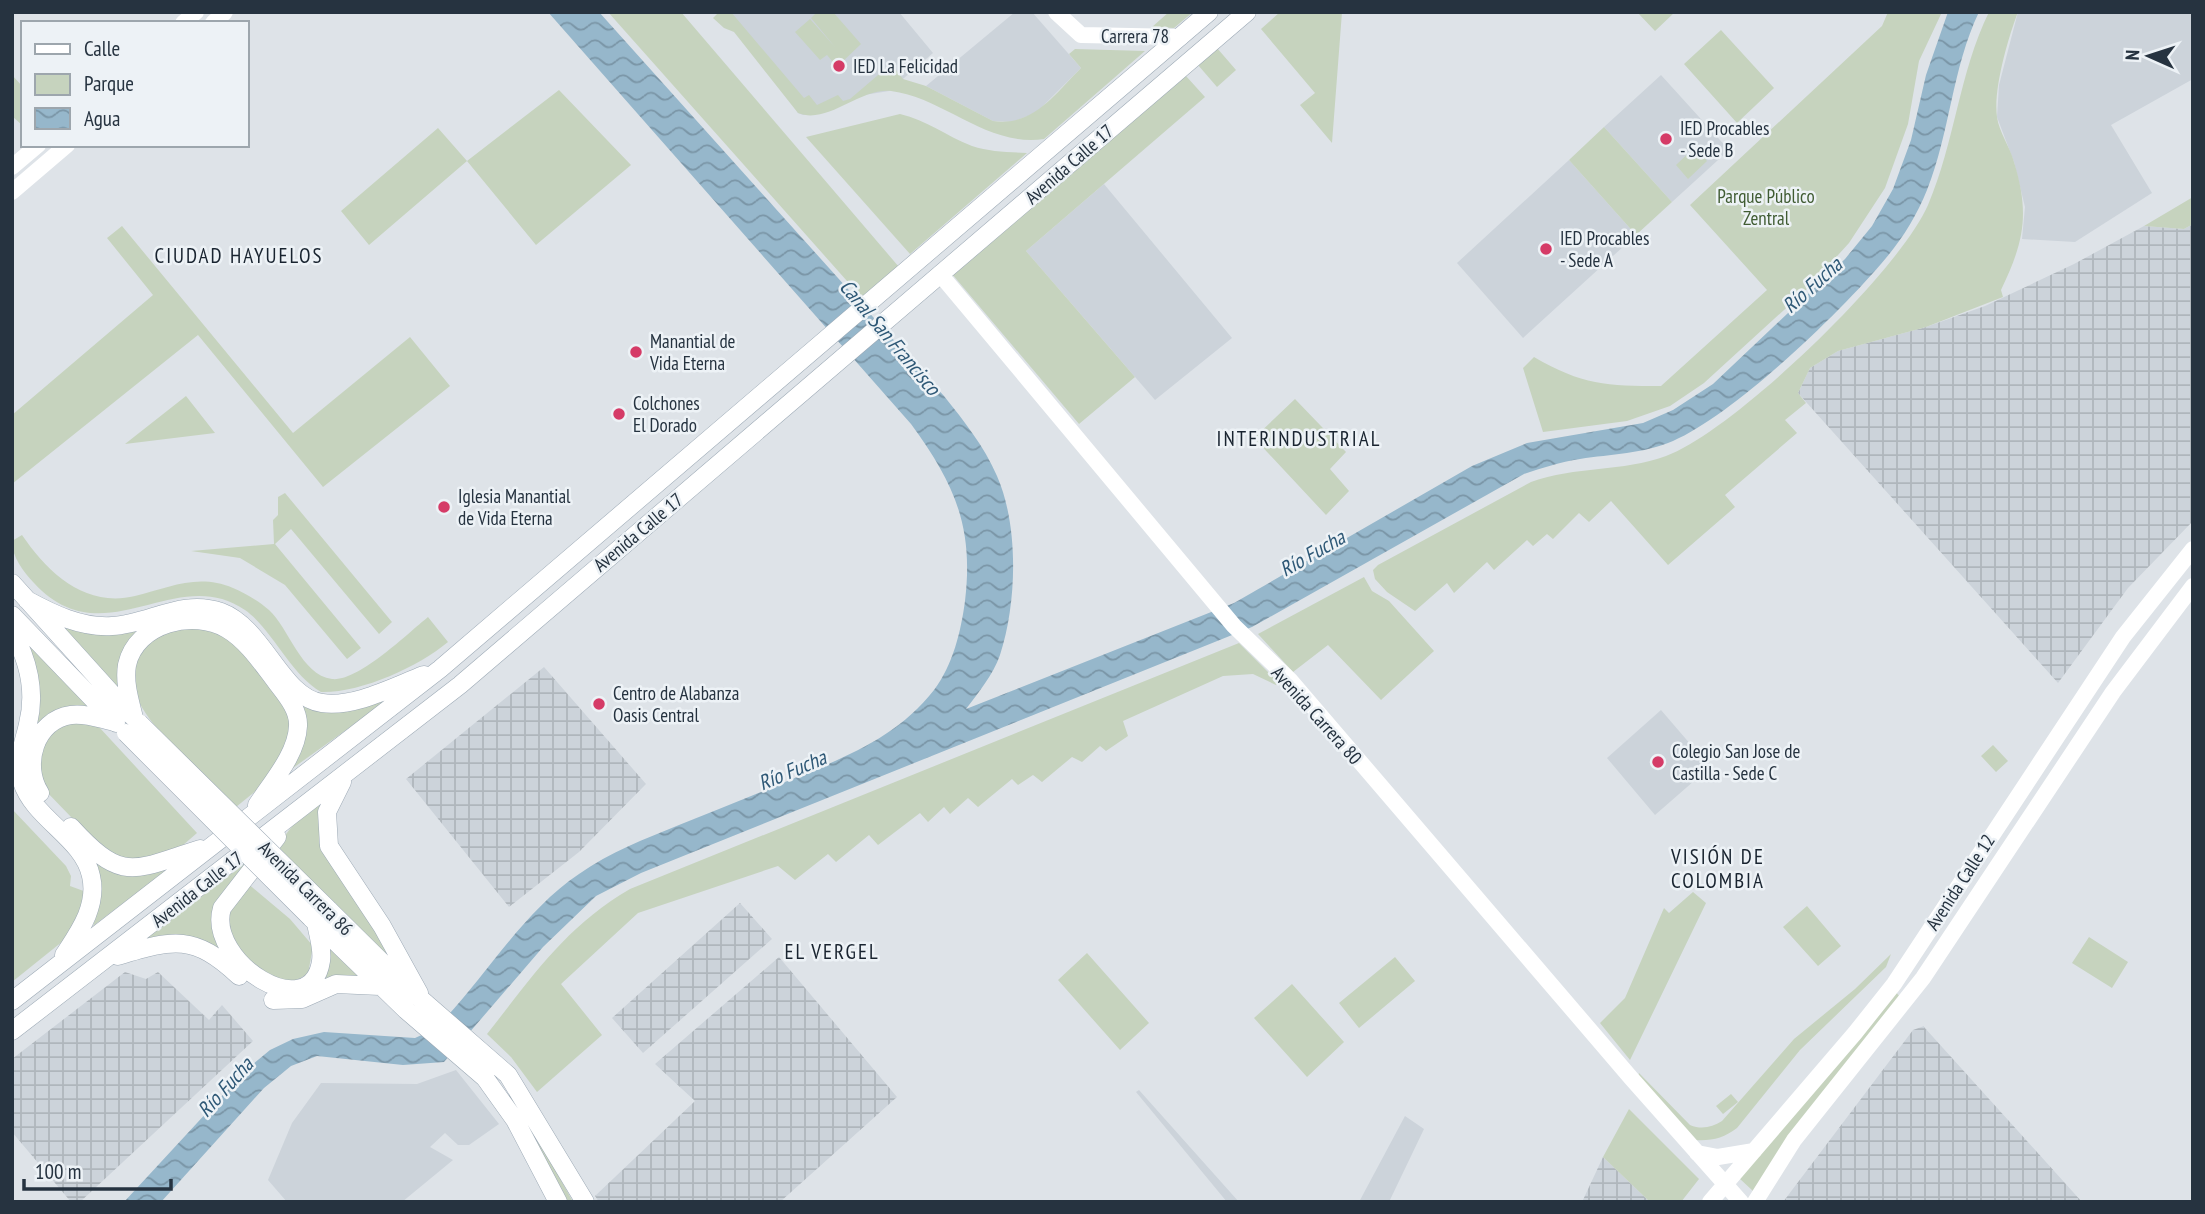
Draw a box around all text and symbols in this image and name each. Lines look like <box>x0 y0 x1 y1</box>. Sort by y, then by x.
legend <box>21 21 248 147</box>
north arrow <box>2114 21 2184 91</box>
street label: Carrera 78 <box>1101 24 1169 48</box>
text: Calle <box>84 35 120 62</box>
text: N <box>2120 49 2144 61</box>
place label: IED La Felicidad <box>853 54 958 78</box>
marker: IED La Felicidad <box>831 58 847 74</box>
text: Parque <box>84 70 134 97</box>
text: Agua <box>84 105 120 132</box>
place label: IED Procables - Sede B <box>1680 116 1769 162</box>
street label: Avenida Calle 17 <box>1020 119 1118 209</box>
marker: IED Procables - Sede B <box>1658 131 1674 147</box>
park label: Parque Público Zentral <box>1717 184 1815 230</box>
place label: IED Procables - Sede A <box>1560 226 1649 272</box>
marker: IED Procables - Sede A <box>1538 241 1554 257</box>
district label: CIUDAD HAYUELOS <box>155 242 323 269</box>
water label: Río Fucha <box>1777 250 1849 319</box>
water label: Canal San Francisco <box>834 273 948 402</box>
place label: Manantial de Vida Eterna <box>649 329 736 375</box>
marker: Manantial de Vida Eterna <box>628 344 644 360</box>
place label: Colchones El Dorado <box>633 391 700 437</box>
marker: Colchones El Dorado <box>611 406 627 422</box>
district label: INTERINDUSTRIAL <box>1217 425 1381 452</box>
place label: Iglesia Manantial de Vida Eterna <box>458 484 571 530</box>
street label: Avenida Calle 17 <box>588 488 688 576</box>
marker: Iglesia Manantial de Vida Eterna <box>436 499 452 515</box>
water label: Río Fucha <box>1274 523 1351 582</box>
street label: Avenida Carrera 80 <box>1267 661 1367 769</box>
place label: Centro de Alabanza Oasis Central <box>613 681 739 727</box>
marker: Centro de Alabanza Oasis Central <box>591 696 607 712</box>
place label: Colegio San Jose de Castilla - Sede C <box>1672 739 1800 785</box>
water label: Río Fucha <box>754 743 831 796</box>
marker: Colegio San Jose de Castilla - Sede C <box>1650 754 1666 770</box>
street label: Avenida Calle 12 <box>1920 829 2000 935</box>
street label: Avenida Carrera 86 <box>254 836 358 940</box>
district label: VISIÓN DE COLOMBIA <box>1670 843 1765 894</box>
street label: Avenida Calle 17 <box>146 846 248 932</box>
district label: EL VERGEL <box>784 938 880 965</box>
water label: Río Fucha <box>191 1050 260 1122</box>
scale bar <box>24 1148 172 1192</box>
text: 100 m <box>35 1158 81 1185</box>

